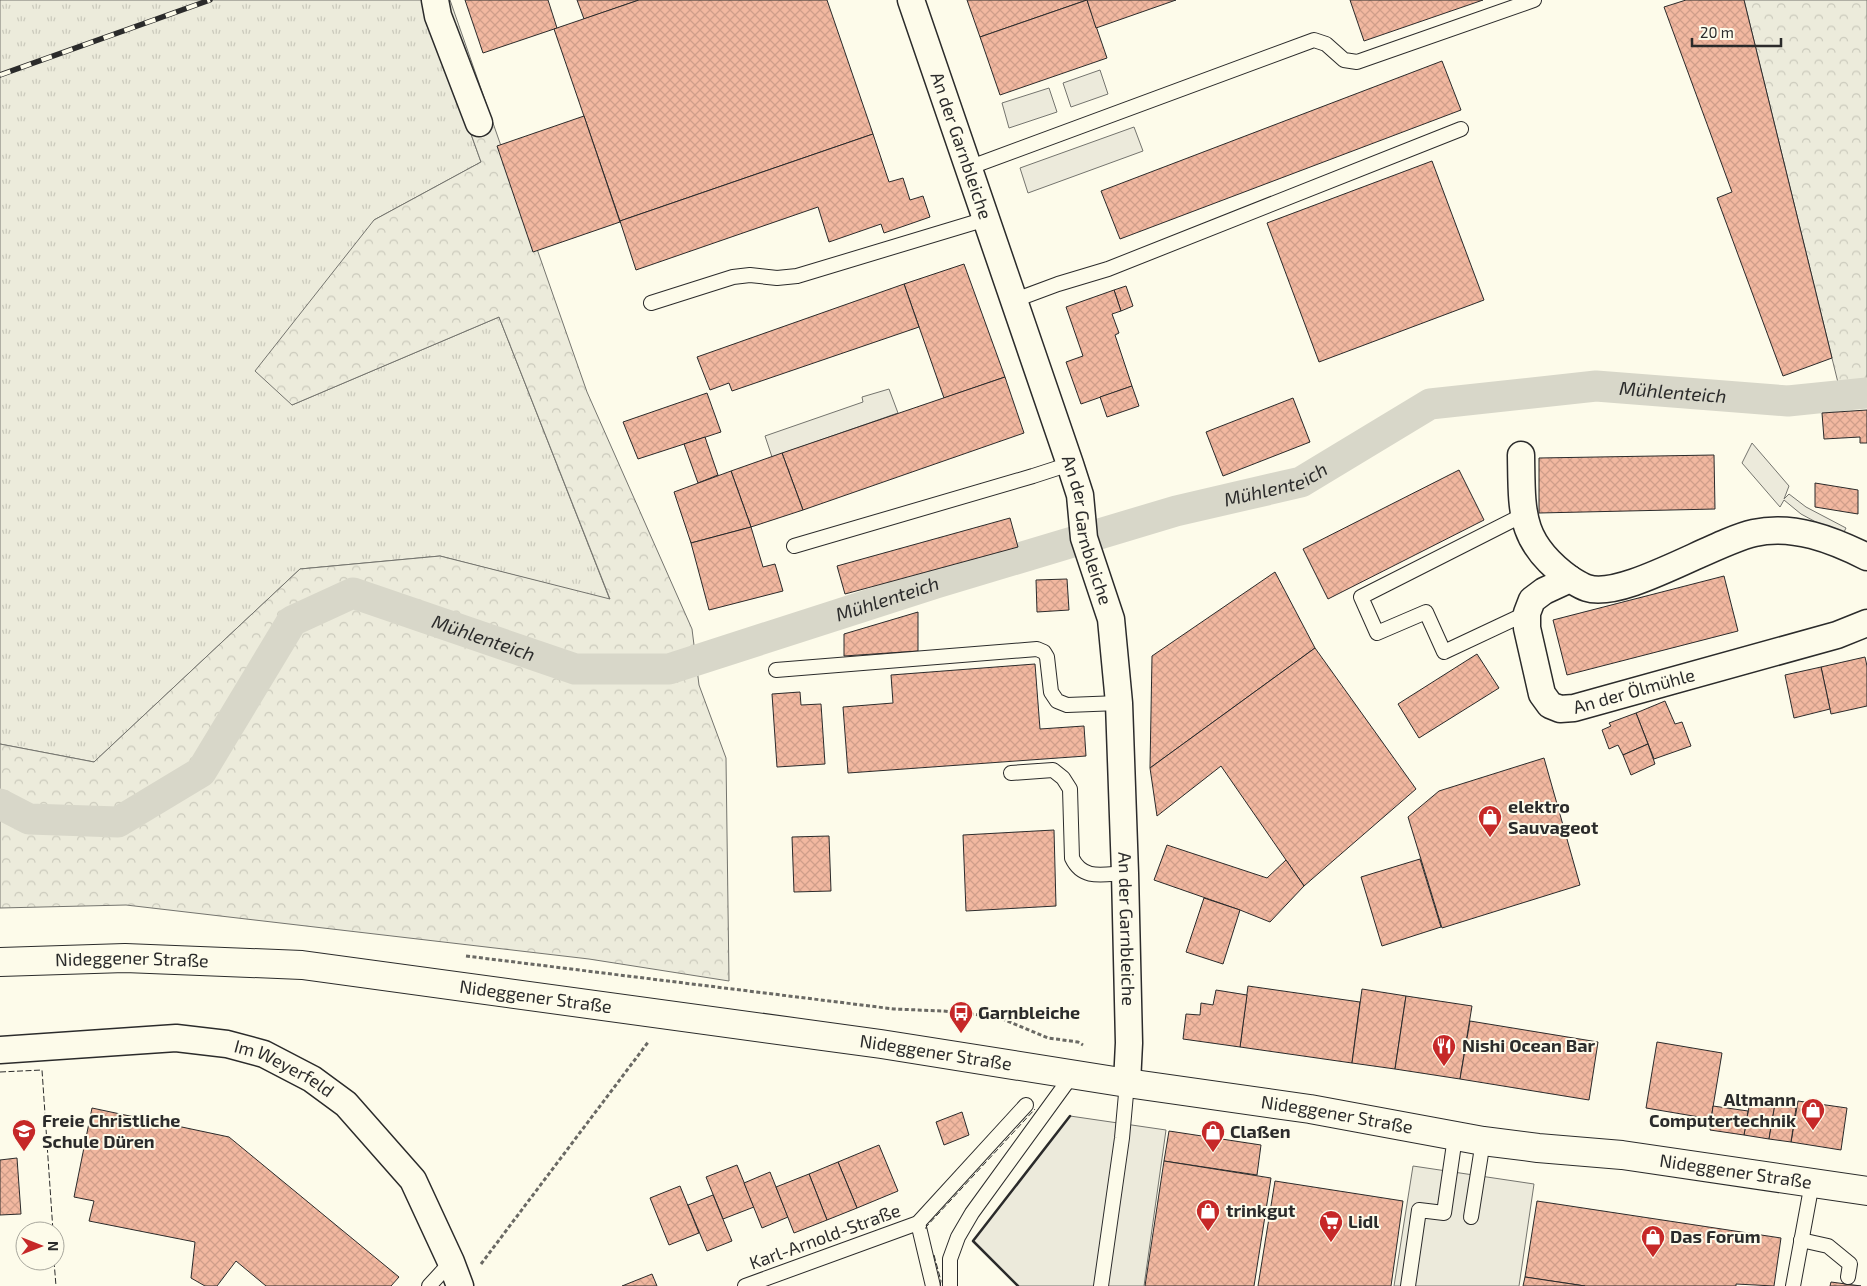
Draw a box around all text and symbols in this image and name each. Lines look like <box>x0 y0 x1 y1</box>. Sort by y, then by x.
scale bar <box>1692 15 1781 47</box>
text: 20 m <box>1700 23 1734 41</box>
street label: An der Garnbleiche <box>926 69 997 222</box>
water label: Mühlenteich <box>1619 376 1727 407</box>
street label: An der Garnbleiche <box>1058 452 1117 607</box>
water label: Mühlenteich <box>1222 457 1331 511</box>
water label: Mühlenteich <box>832 571 942 626</box>
water label: Mühlenteich <box>429 609 538 665</box>
street label: An der Ölmühle <box>1570 663 1697 718</box>
place label: elektro Sauvageot <box>1508 795 1599 838</box>
shop icon: elektro Sauvageot <box>1477 804 1503 838</box>
street label: An der Garnbleiche <box>1114 851 1140 1006</box>
street label: Nideggener Straße <box>55 946 209 971</box>
street label: Nideggener Straße <box>458 975 613 1017</box>
bus stop icon: Garnbleiche <box>948 1000 974 1034</box>
place label: Garnbleiche <box>978 1001 1080 1023</box>
street label: Nideggener Straße <box>858 1029 1014 1075</box>
restaurant icon: Nishi Ocean Bar <box>1431 1033 1457 1067</box>
street label: Im Weyerfeld <box>232 1034 339 1101</box>
place label: Nishi Ocean Bar <box>1462 1034 1596 1056</box>
place label: Altmann Computertechnik <box>1649 1088 1796 1131</box>
street label: Nideggener Straße <box>1260 1090 1415 1138</box>
shop icon: Altmann Computertechnik <box>1800 1097 1826 1131</box>
place label: Freie Christliche Schule Düren <box>42 1109 180 1152</box>
school or university icon: Freie Christliche Schule Düren <box>11 1118 37 1152</box>
shop icon: Claßen <box>1200 1119 1226 1153</box>
place label: Claßen <box>1230 1120 1290 1142</box>
street label: Nideggener Straße <box>1658 1149 1813 1193</box>
street label: Karl-Arnold-Straße <box>746 1198 903 1274</box>
shop icon: trinkgut <box>1195 1198 1221 1232</box>
place label: trinkgut <box>1226 1199 1296 1221</box>
supermarket icon: Lidl <box>1318 1209 1344 1243</box>
place label: Lidl <box>1348 1210 1379 1232</box>
north arrow <box>15 1221 65 1271</box>
shop icon: Das Forum <box>1640 1224 1666 1258</box>
place label: Das Forum <box>1670 1225 1761 1247</box>
text: N <box>45 1241 62 1251</box>

